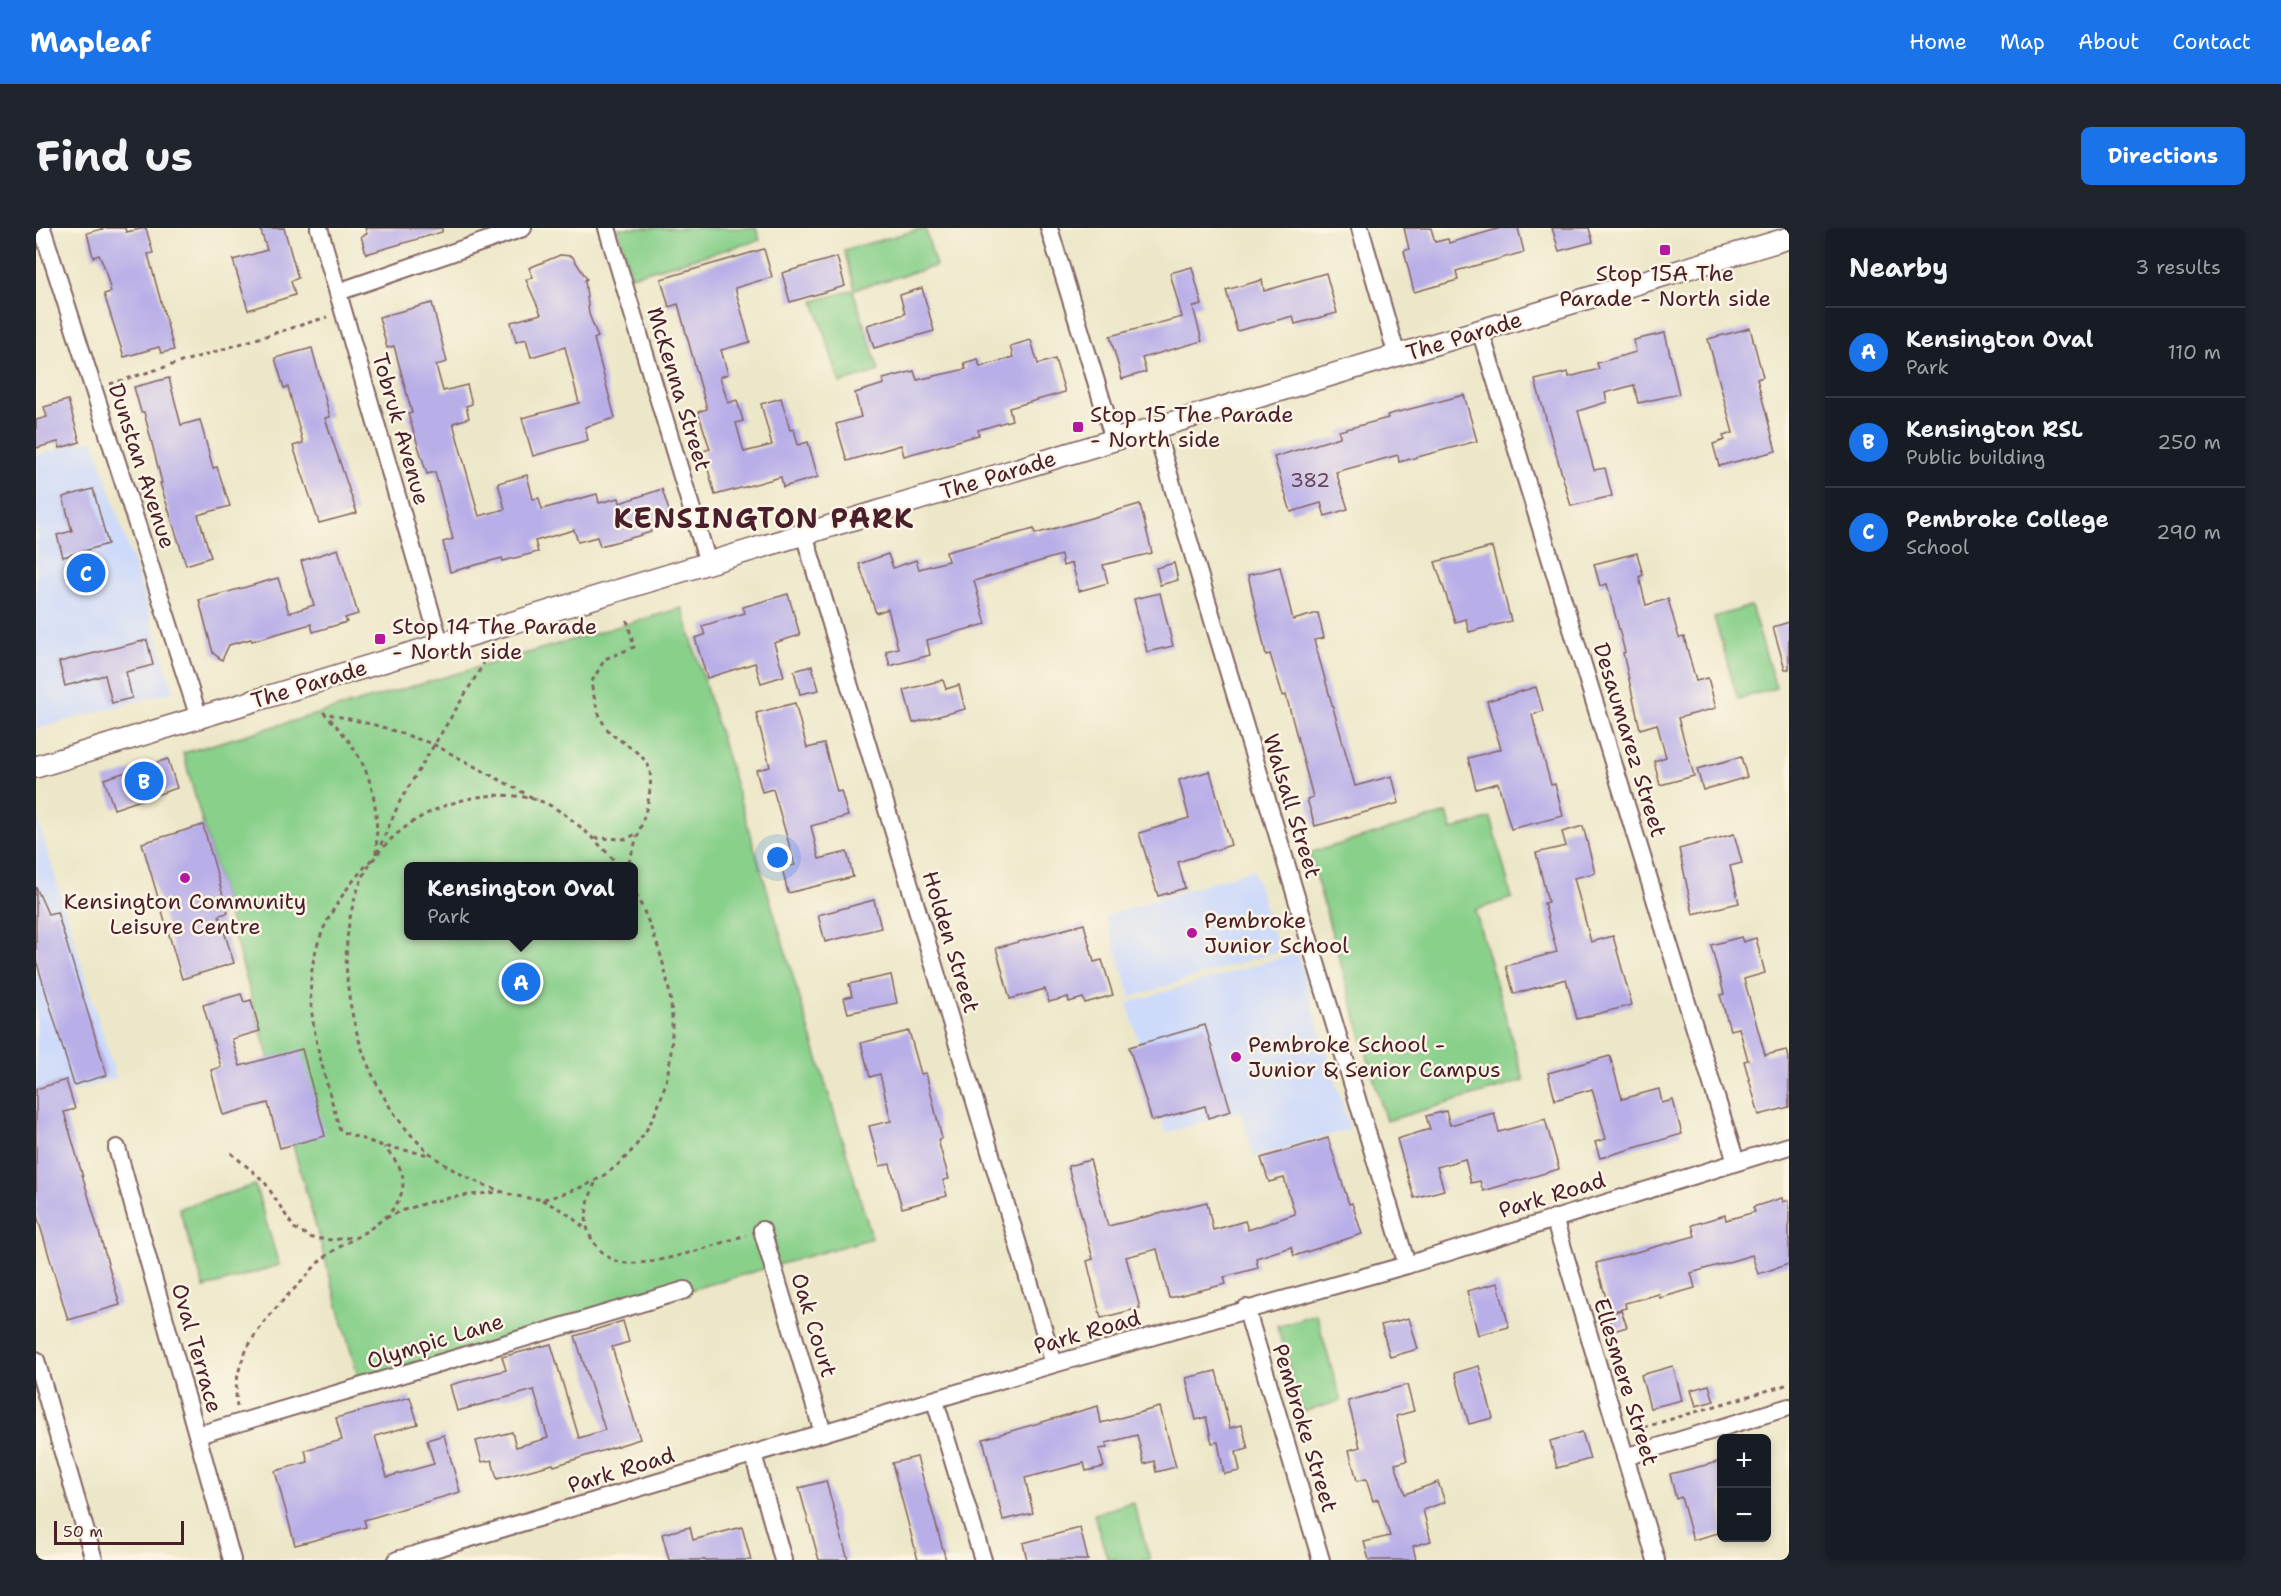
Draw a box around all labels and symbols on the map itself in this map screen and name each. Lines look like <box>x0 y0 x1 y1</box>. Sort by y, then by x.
marker: Stop 15A The Parade - North side <box>1658 243 1672 257</box>
place label: Stop 15A The Parade - North side <box>1559 259 1771 313</box>
street label: McKenna Street <box>640 303 718 475</box>
street label: The Parade <box>1402 305 1526 367</box>
street label: Tobruk Avenue <box>365 350 437 508</box>
street label: Dunstan Avenue <box>102 380 182 552</box>
place label: Stop 15 The Parade - North side <box>1090 400 1294 454</box>
marker: Stop 15 The Parade - North side <box>1071 420 1085 434</box>
street label: The Parade <box>936 444 1060 506</box>
house number: 382 <box>1290 467 1330 493</box>
district label: KENSINGTON PARK <box>614 499 914 537</box>
pin: C <box>67 550 106 596</box>
place label: Stop 14 The Parade - North side <box>392 612 597 666</box>
marker: Stop 14 The Parade - North side <box>373 632 387 646</box>
street label: Desaumarez Street <box>1587 639 1673 841</box>
street label: The Parade <box>247 653 371 715</box>
street label: Walsall Street <box>1256 730 1328 882</box>
pin: B <box>124 758 164 804</box>
your location <box>763 843 792 872</box>
street label: Holden Street <box>916 867 986 1017</box>
marker: Kensington Community Leisure Centre <box>178 871 192 885</box>
place label: Kensington Community Leisure Centre <box>64 887 306 941</box>
place label: Pembroke Junior School <box>1204 906 1349 960</box>
marker: Pembroke Junior School <box>1185 926 1199 940</box>
pin: A <box>502 960 540 1005</box>
place label: Pembroke School - Junior & Senior Campus <box>1248 1030 1501 1084</box>
marker: Pembroke School - Junior & Senior Campus <box>1229 1050 1243 1064</box>
street label: Park Road <box>1495 1165 1609 1225</box>
street label: Oak Court <box>784 1269 844 1381</box>
street label: Oval Terrace <box>165 1280 229 1416</box>
street label: Ellesmere Street <box>1587 1295 1665 1469</box>
street label: Park Road <box>1030 1303 1144 1361</box>
street label: Olympic Lane <box>363 1306 507 1376</box>
street label: Pembroke Street <box>1266 1340 1344 1516</box>
street label: Park Road <box>564 1440 678 1500</box>
scale bar <box>54 1518 184 1546</box>

